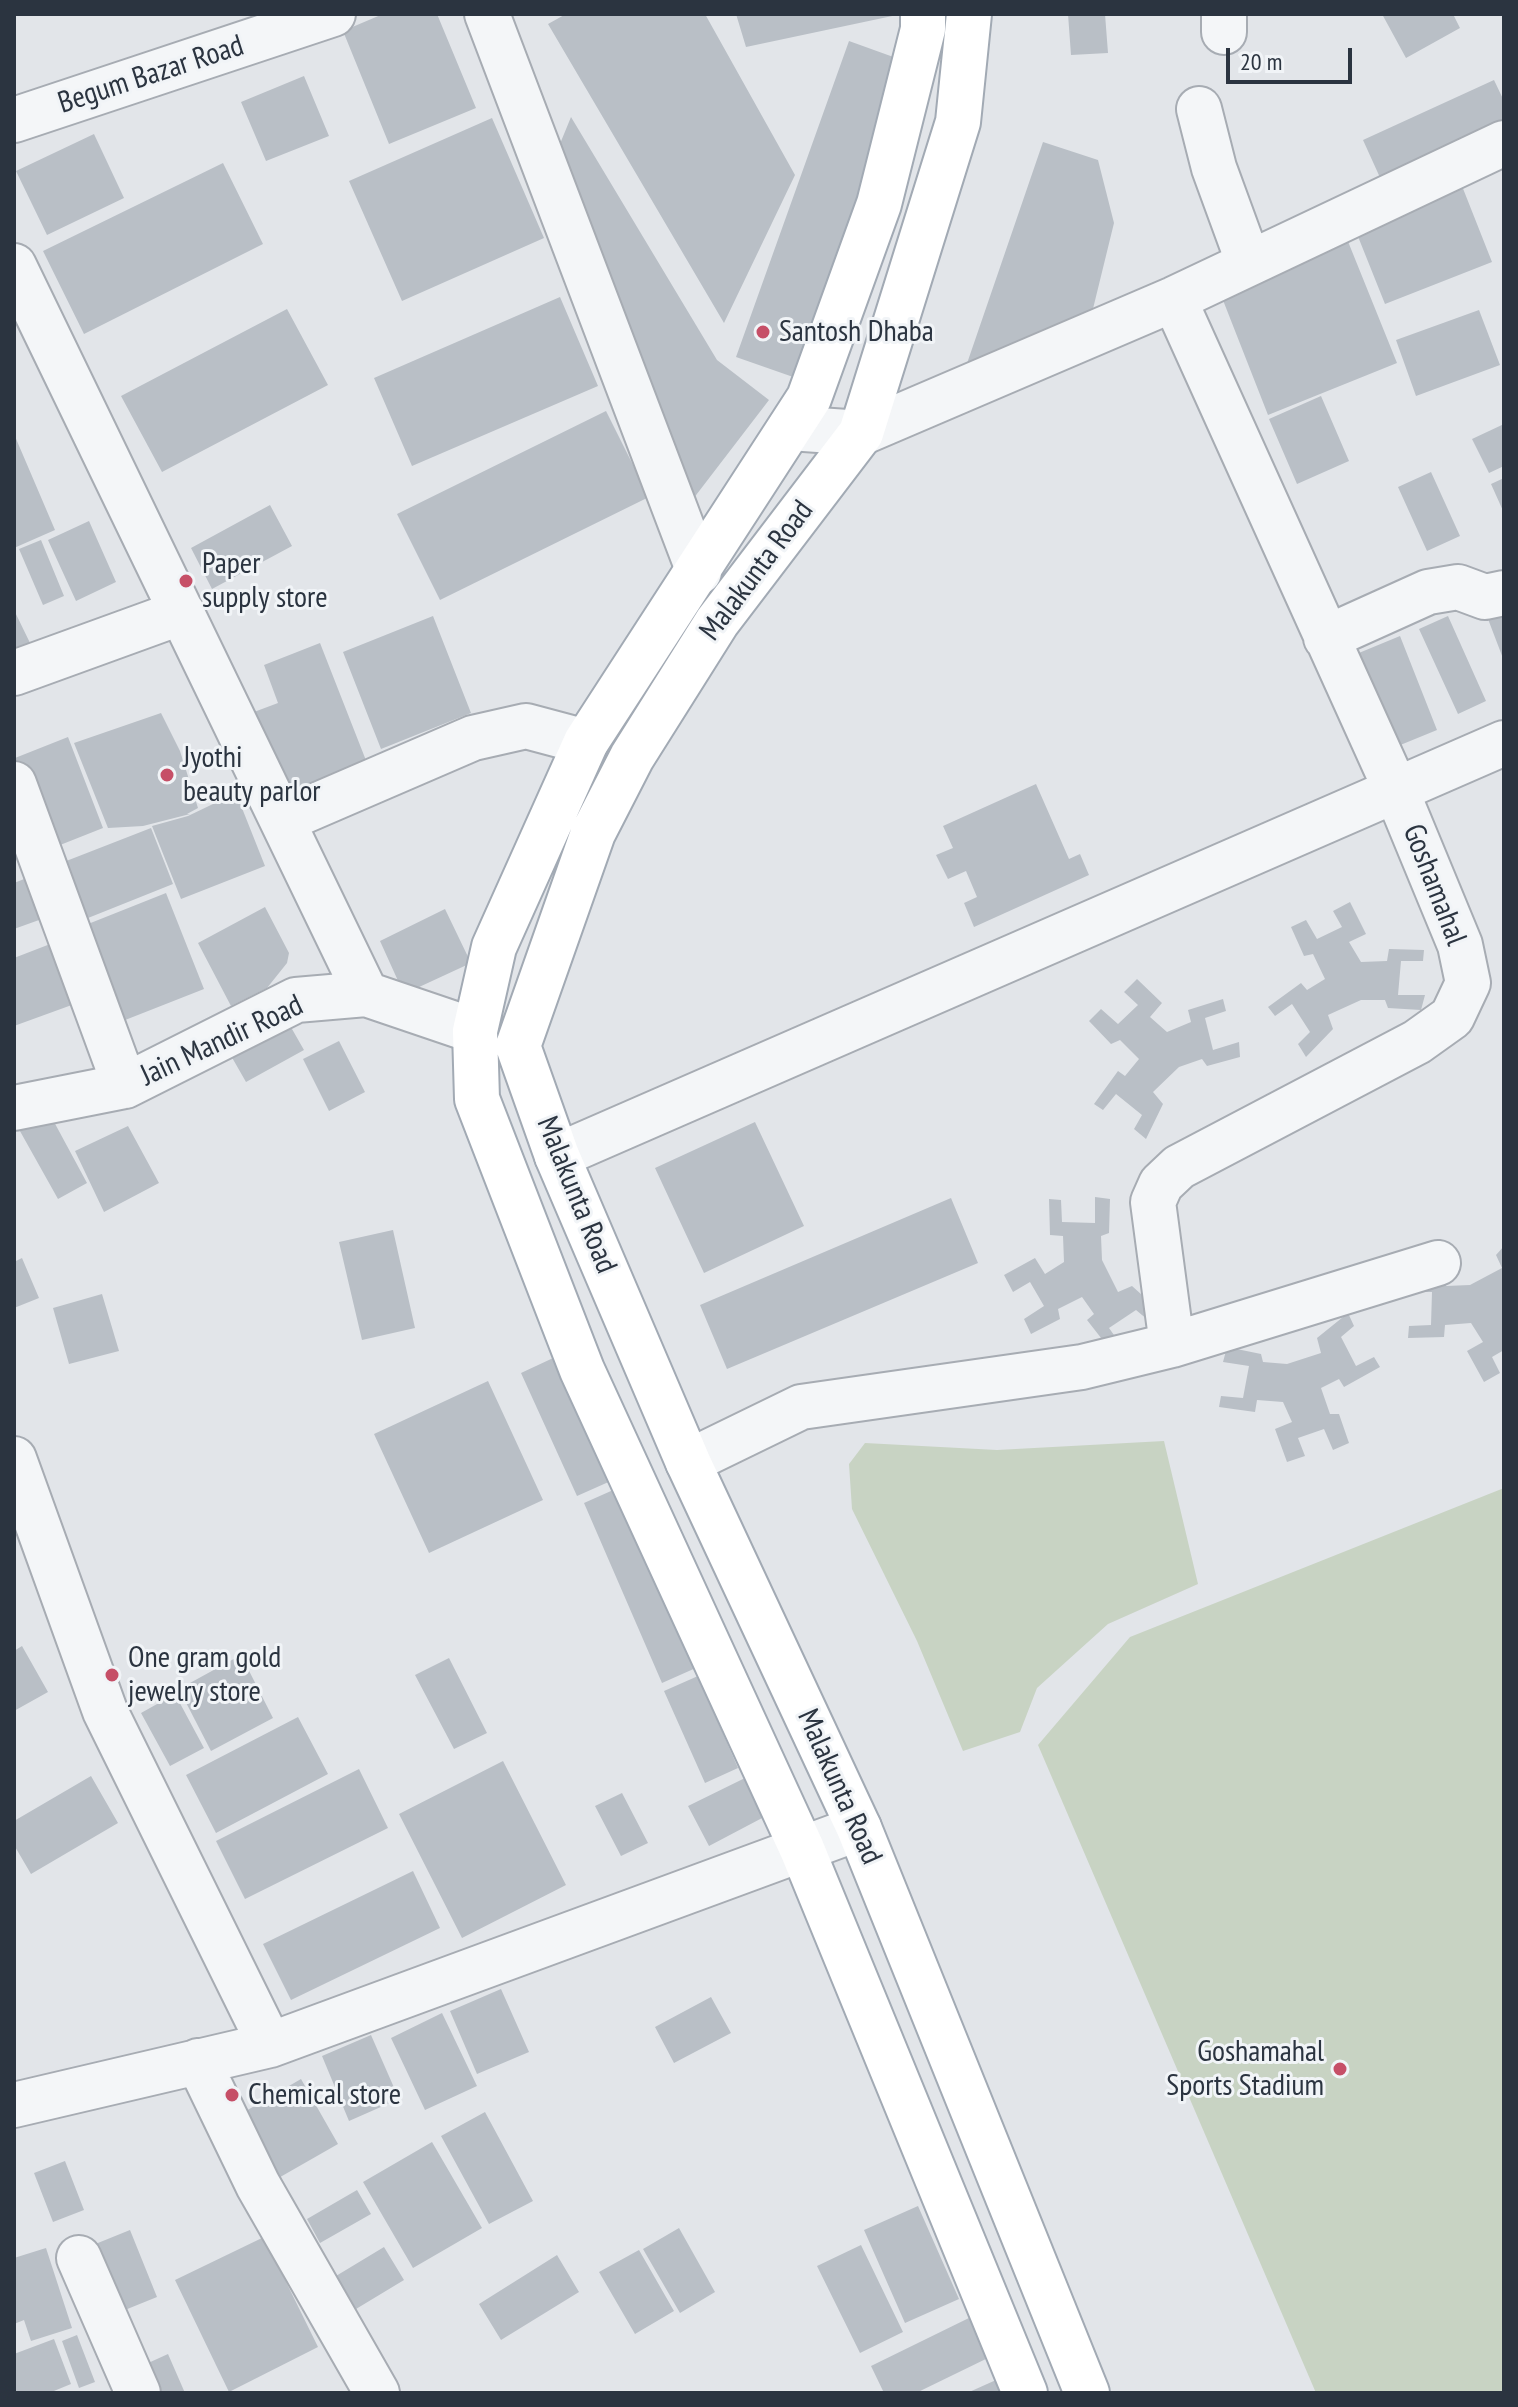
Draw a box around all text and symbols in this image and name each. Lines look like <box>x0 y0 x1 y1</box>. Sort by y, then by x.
street label: Begum Bazar Road <box>54 28 248 122</box>
scale bar <box>1230 32 1356 82</box>
text: 20 m <box>1240 46 1282 77</box>
place label: Santosh Dhaba <box>779 314 934 350</box>
marker: Santosh Dhaba <box>754 323 772 341</box>
street label: Malakunta Road <box>693 494 821 648</box>
place label: Paper supply store <box>202 546 328 616</box>
marker: Paper supply store <box>177 572 195 590</box>
place label: Jyothi beauty parlor <box>183 740 321 810</box>
marker: Jyothi beauty parlor <box>158 766 176 784</box>
street label: Goshamahal <box>1394 819 1474 951</box>
street label: Jain Mandir Road <box>135 988 309 1094</box>
street label: Malakunta Road <box>528 1111 624 1279</box>
place label: One gram gold jewelry store <box>128 1640 281 1710</box>
marker: One gram gold jewelry store <box>103 1666 121 1684</box>
street label: Malakunta Road <box>789 1704 889 1870</box>
place label: Goshamahal Sports Stadium <box>1166 2034 1324 2104</box>
marker: Goshamahal Sports Stadium <box>1331 2060 1349 2078</box>
place label: Chemical store <box>248 2077 401 2113</box>
marker: Chemical store <box>223 2086 241 2104</box>

